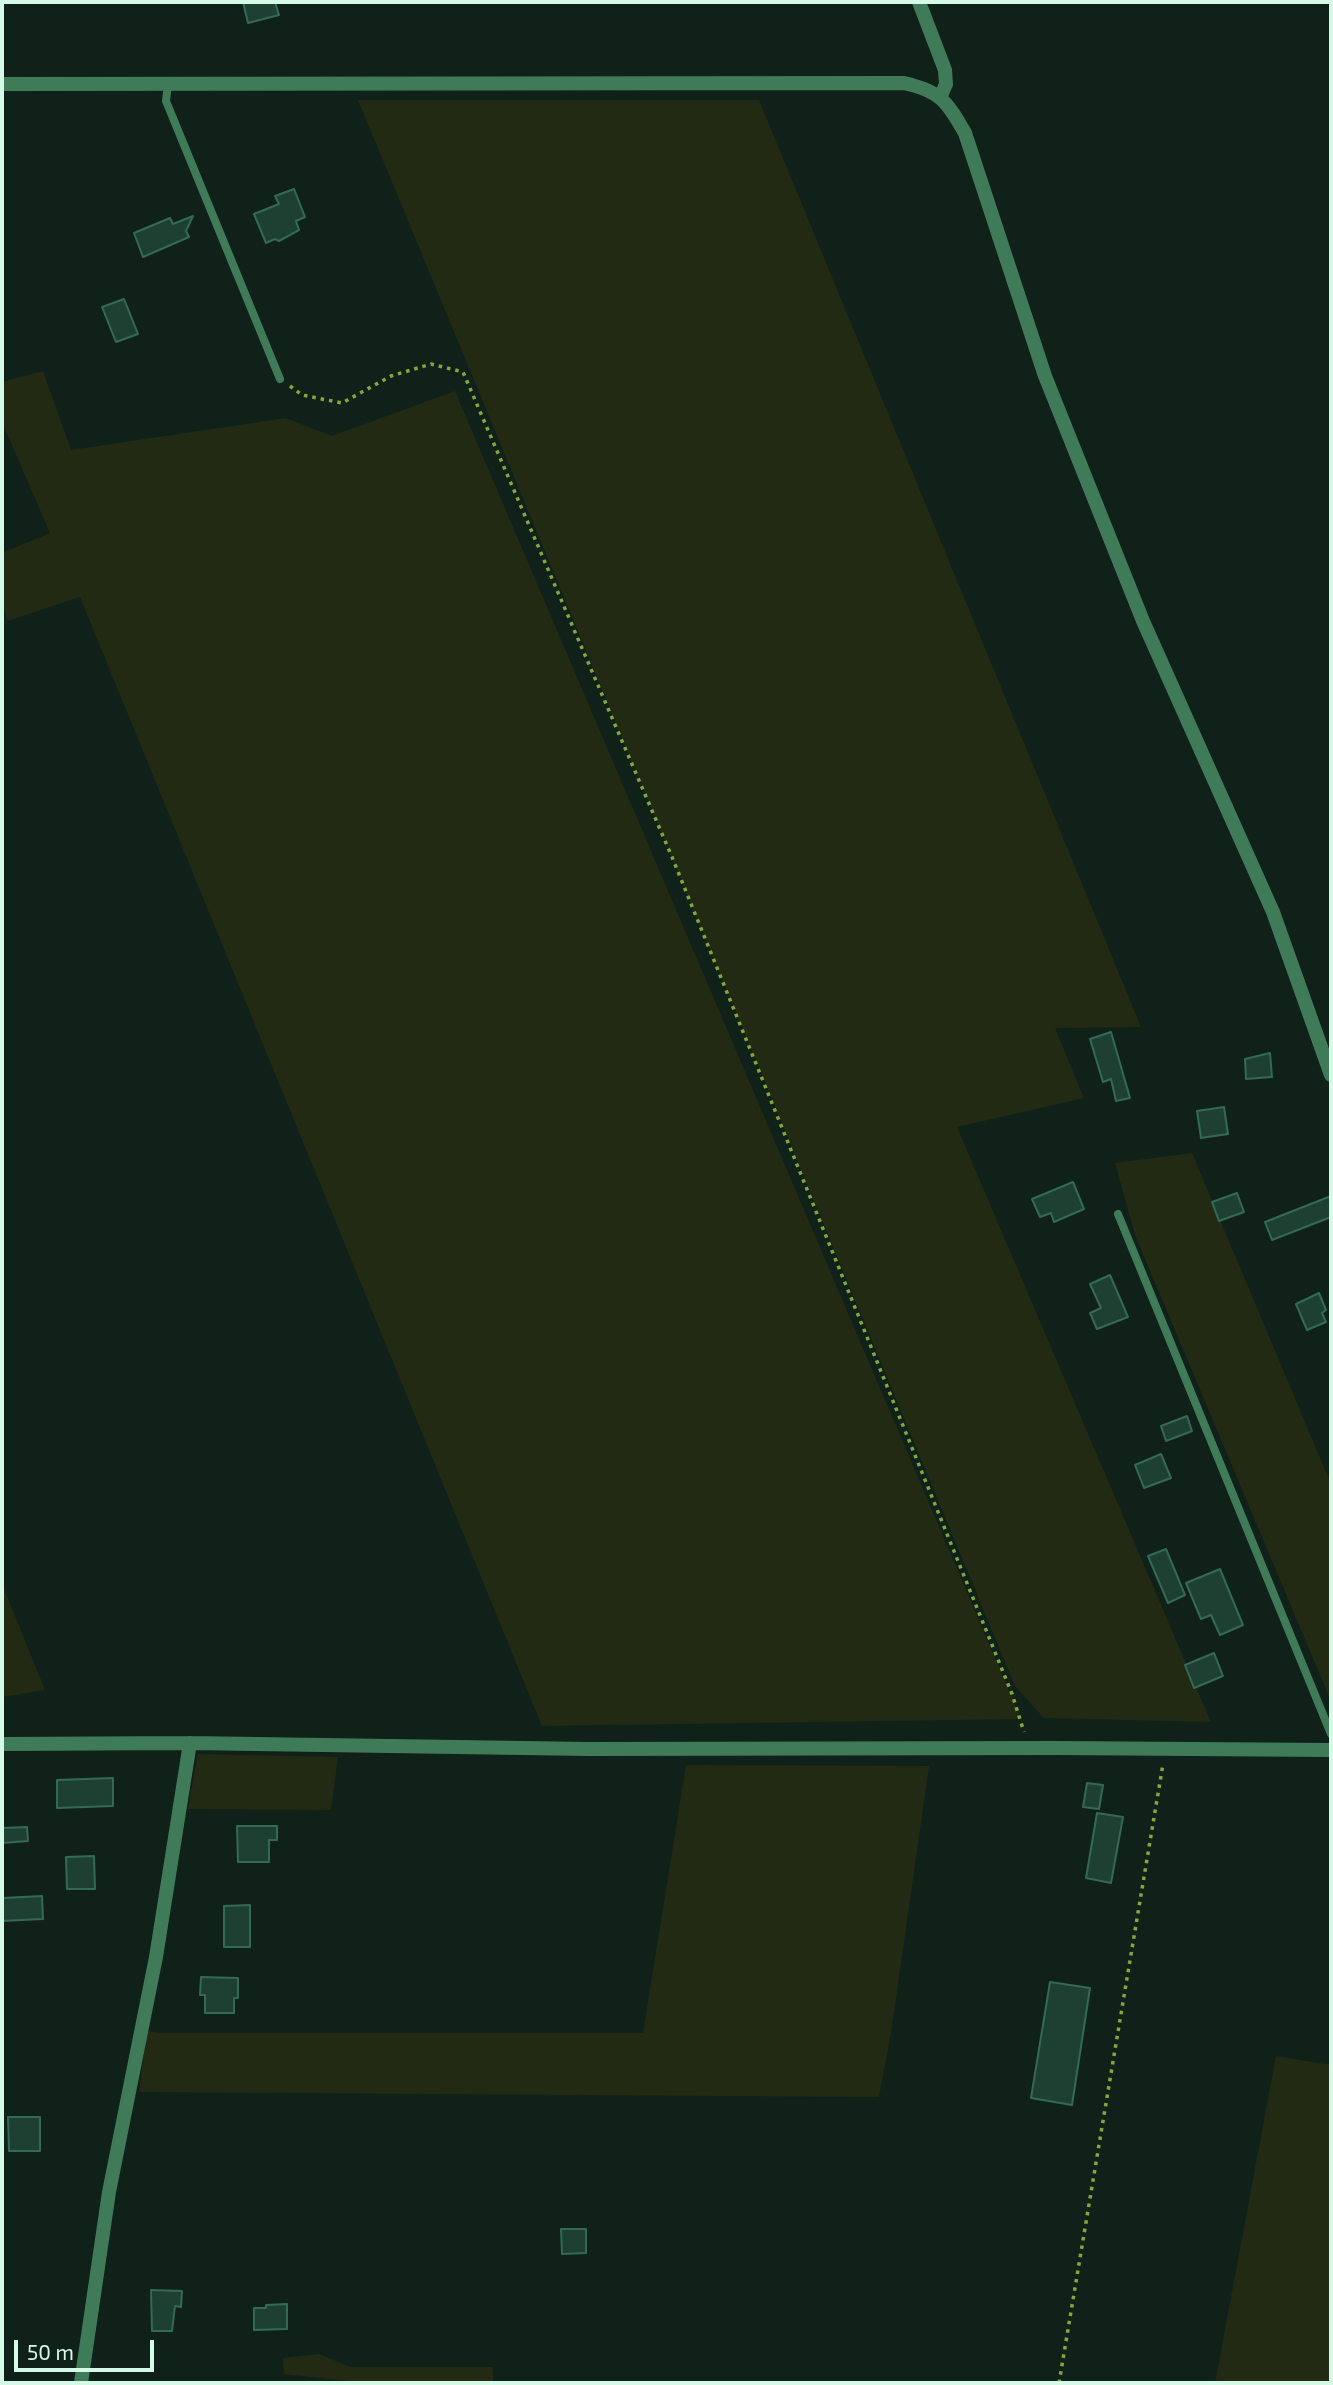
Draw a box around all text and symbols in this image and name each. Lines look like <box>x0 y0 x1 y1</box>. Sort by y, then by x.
scale bar <box>18 2326 158 2370</box>
text: 50 m <box>27 2339 74 2364</box>

